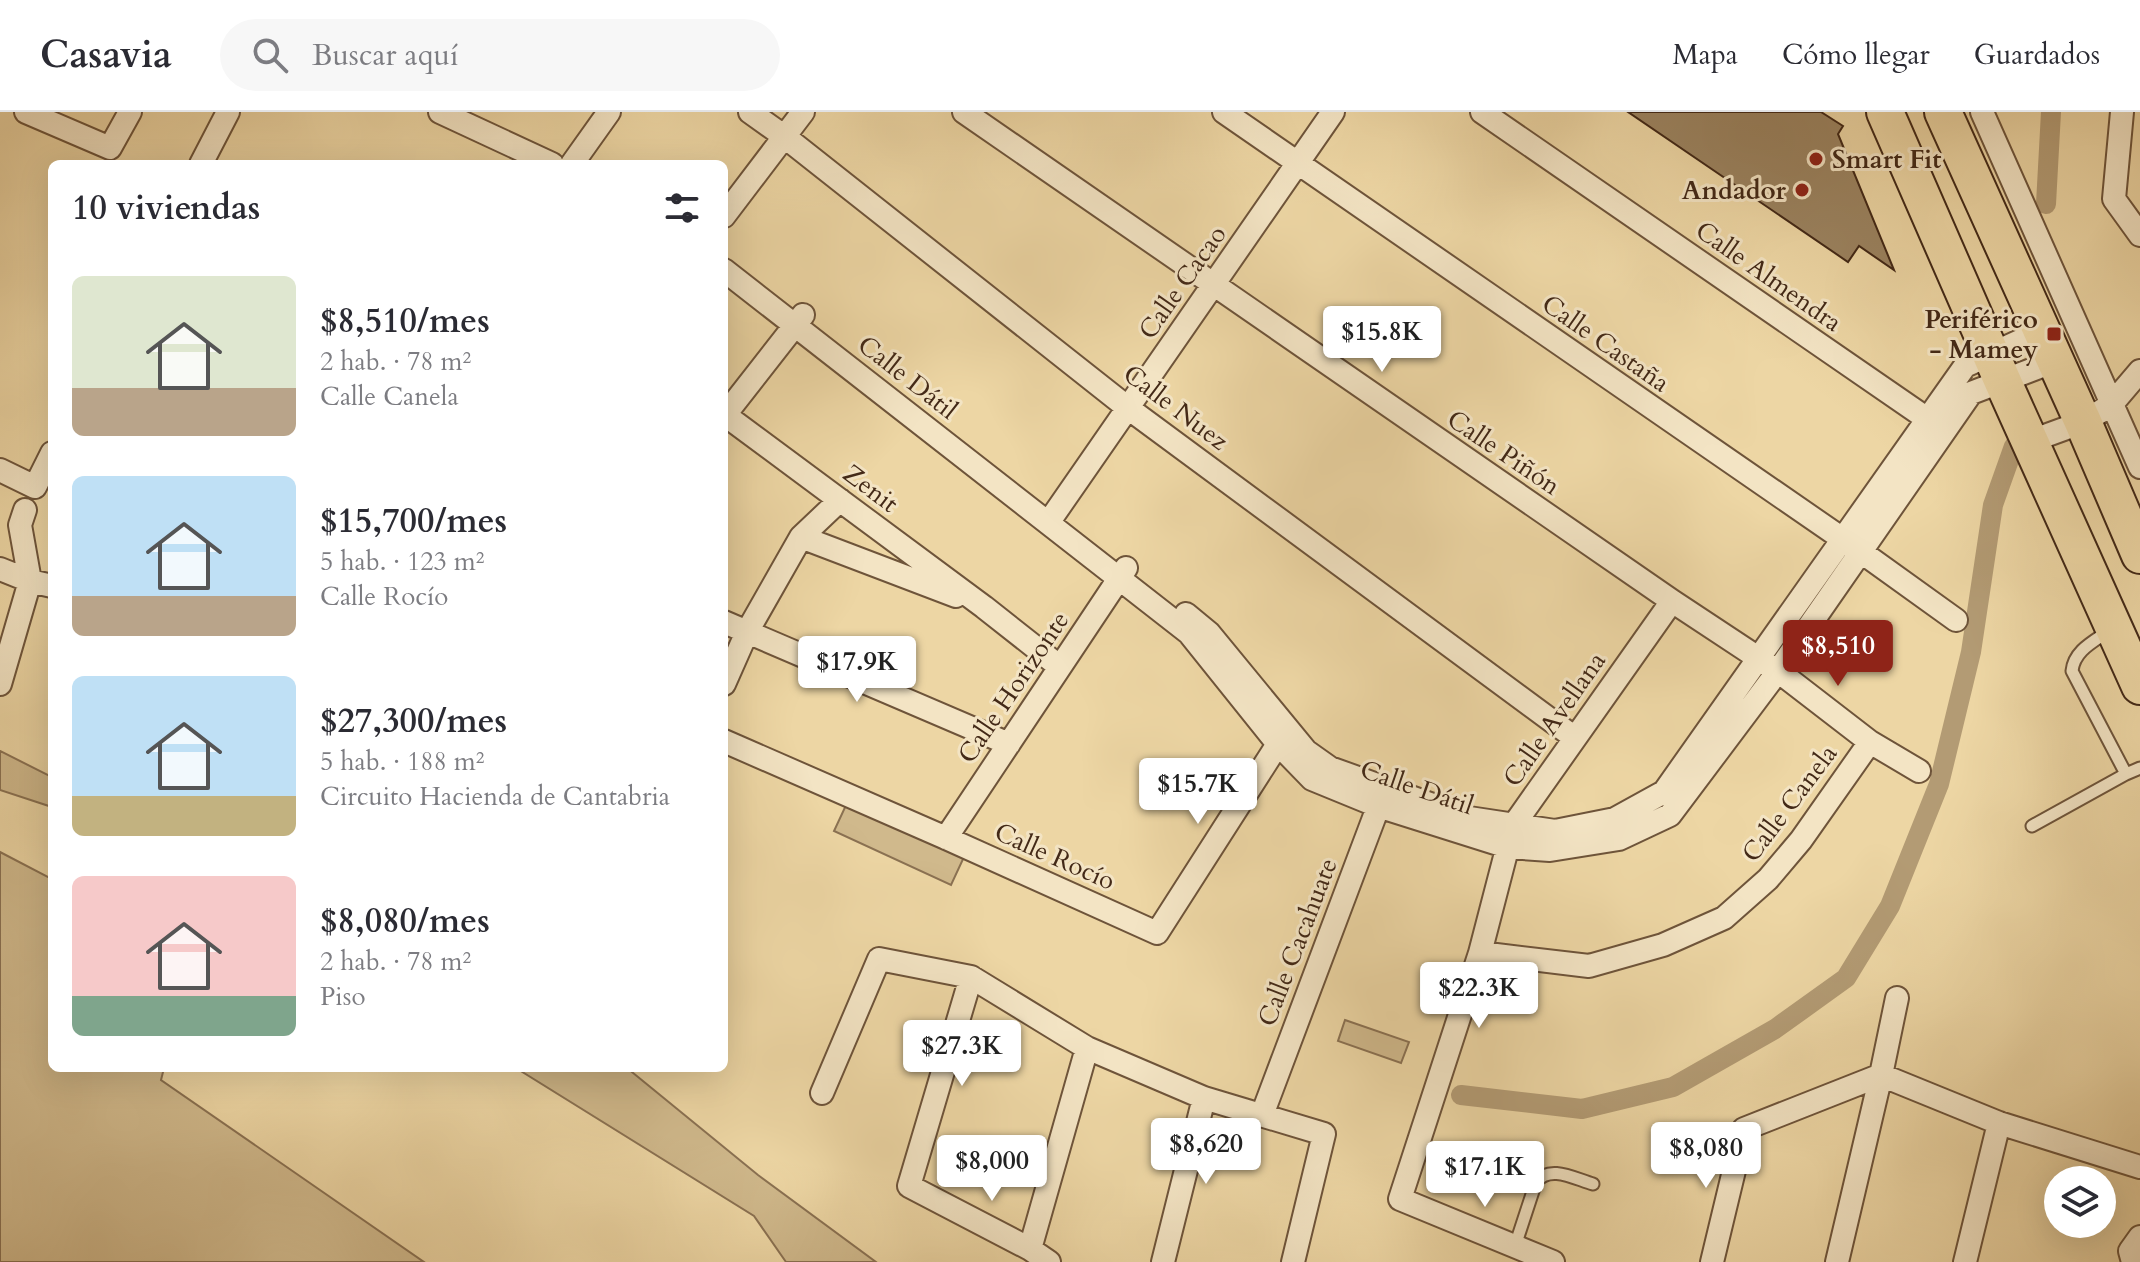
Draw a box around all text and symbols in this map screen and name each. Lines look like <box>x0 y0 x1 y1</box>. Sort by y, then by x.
search box <box>220 19 780 91</box>
text: Casavia <box>40 29 172 81</box>
icon: search <box>248 33 292 77</box>
text: Buscar aquí <box>312 35 458 76</box>
text: Mapa <box>1672 36 1738 74</box>
text: Cómo llegar <box>1782 36 1930 74</box>
text: Guardados <box>1974 36 2100 74</box>
place label: Smart Fit <box>1832 142 1942 177</box>
marker: Smart Fit <box>1807 150 1825 168</box>
place label: Andador <box>1682 173 1787 208</box>
marker: Andador <box>1793 181 1811 199</box>
text: 10 viviendas <box>72 185 260 231</box>
icon: filters <box>660 186 704 230</box>
street label: Calle Almendra <box>1688 213 1849 340</box>
street label: Calle Cacao <box>1130 218 1234 346</box>
street label: Calle Castaña <box>1535 287 1677 400</box>
text: $8,510/mes <box>320 298 490 344</box>
place label: Periférico - Mamey <box>1925 302 2038 367</box>
pin: $15.8K <box>1317 306 1447 374</box>
icon: home <box>136 308 232 404</box>
text: $15.8K <box>1341 314 1423 349</box>
marker: Periférico - Mamey <box>2045 325 2063 343</box>
street label: Calle Dátil <box>851 327 965 428</box>
text: 2 hab. · 78 m² <box>320 344 471 379</box>
street label: Calle Nuez <box>1116 356 1236 459</box>
text: Calle Canela <box>320 379 459 414</box>
street label: Calle Piñón <box>1440 402 1567 503</box>
street label: Zenit <box>836 456 905 521</box>
text: $15,700/mes <box>320 498 507 544</box>
icon: home <box>136 508 232 604</box>
text: 5 hab. · 123 m² <box>320 544 485 579</box>
text: Calle Rocío <box>320 579 448 614</box>
street label: Calle Horizonte <box>950 604 1077 770</box>
pin: $8,510 <box>1773 620 1903 688</box>
text: $8,510 <box>1801 628 1875 663</box>
pin: $17.9K <box>792 636 922 704</box>
text: $17.9K <box>816 644 898 679</box>
street label: Calle Avellana <box>1495 645 1614 794</box>
text: $27,300/mes <box>320 698 507 744</box>
icon: home <box>136 708 232 804</box>
street label: Calle Canela <box>1734 737 1845 869</box>
text: 5 hab. · 188 m² <box>320 744 485 779</box>
street label: Calle Dátil <box>1356 752 1479 823</box>
pin: $15.7K <box>1133 758 1263 826</box>
text: $15.7K <box>1157 766 1239 801</box>
text: Circuito Hacienda de Cantabria <box>320 779 670 814</box>
street label: Calle Rocío <box>989 814 1121 899</box>
street label: Calle Cacahuate <box>1249 853 1346 1031</box>
text: $8,080/mes <box>320 898 490 944</box>
icon: home <box>136 908 232 1004</box>
text: 2 hab. · 78 m² <box>320 944 471 979</box>
pin: $22.3K <box>1414 962 1544 1030</box>
text: $22.3K <box>1438 970 1520 1005</box>
text: Piso <box>320 979 365 1014</box>
pin: $27.3K <box>897 1020 1027 1088</box>
text: $27.3K <box>921 1028 1003 1063</box>
pin: $8,620 <box>1141 1118 1271 1186</box>
pin: $8,080 <box>1641 1122 1771 1190</box>
text: $8,620 <box>1169 1126 1243 1161</box>
text: $8,080 <box>1669 1130 1743 1165</box>
pin: $8,000 <box>927 1135 1057 1203</box>
pin: $17.1K <box>1420 1141 1550 1209</box>
text: $8,000 <box>955 1143 1029 1178</box>
text: $17.1K <box>1444 1149 1526 1184</box>
map controls <box>2044 1166 2116 1238</box>
button: layers <box>2044 1166 2116 1238</box>

